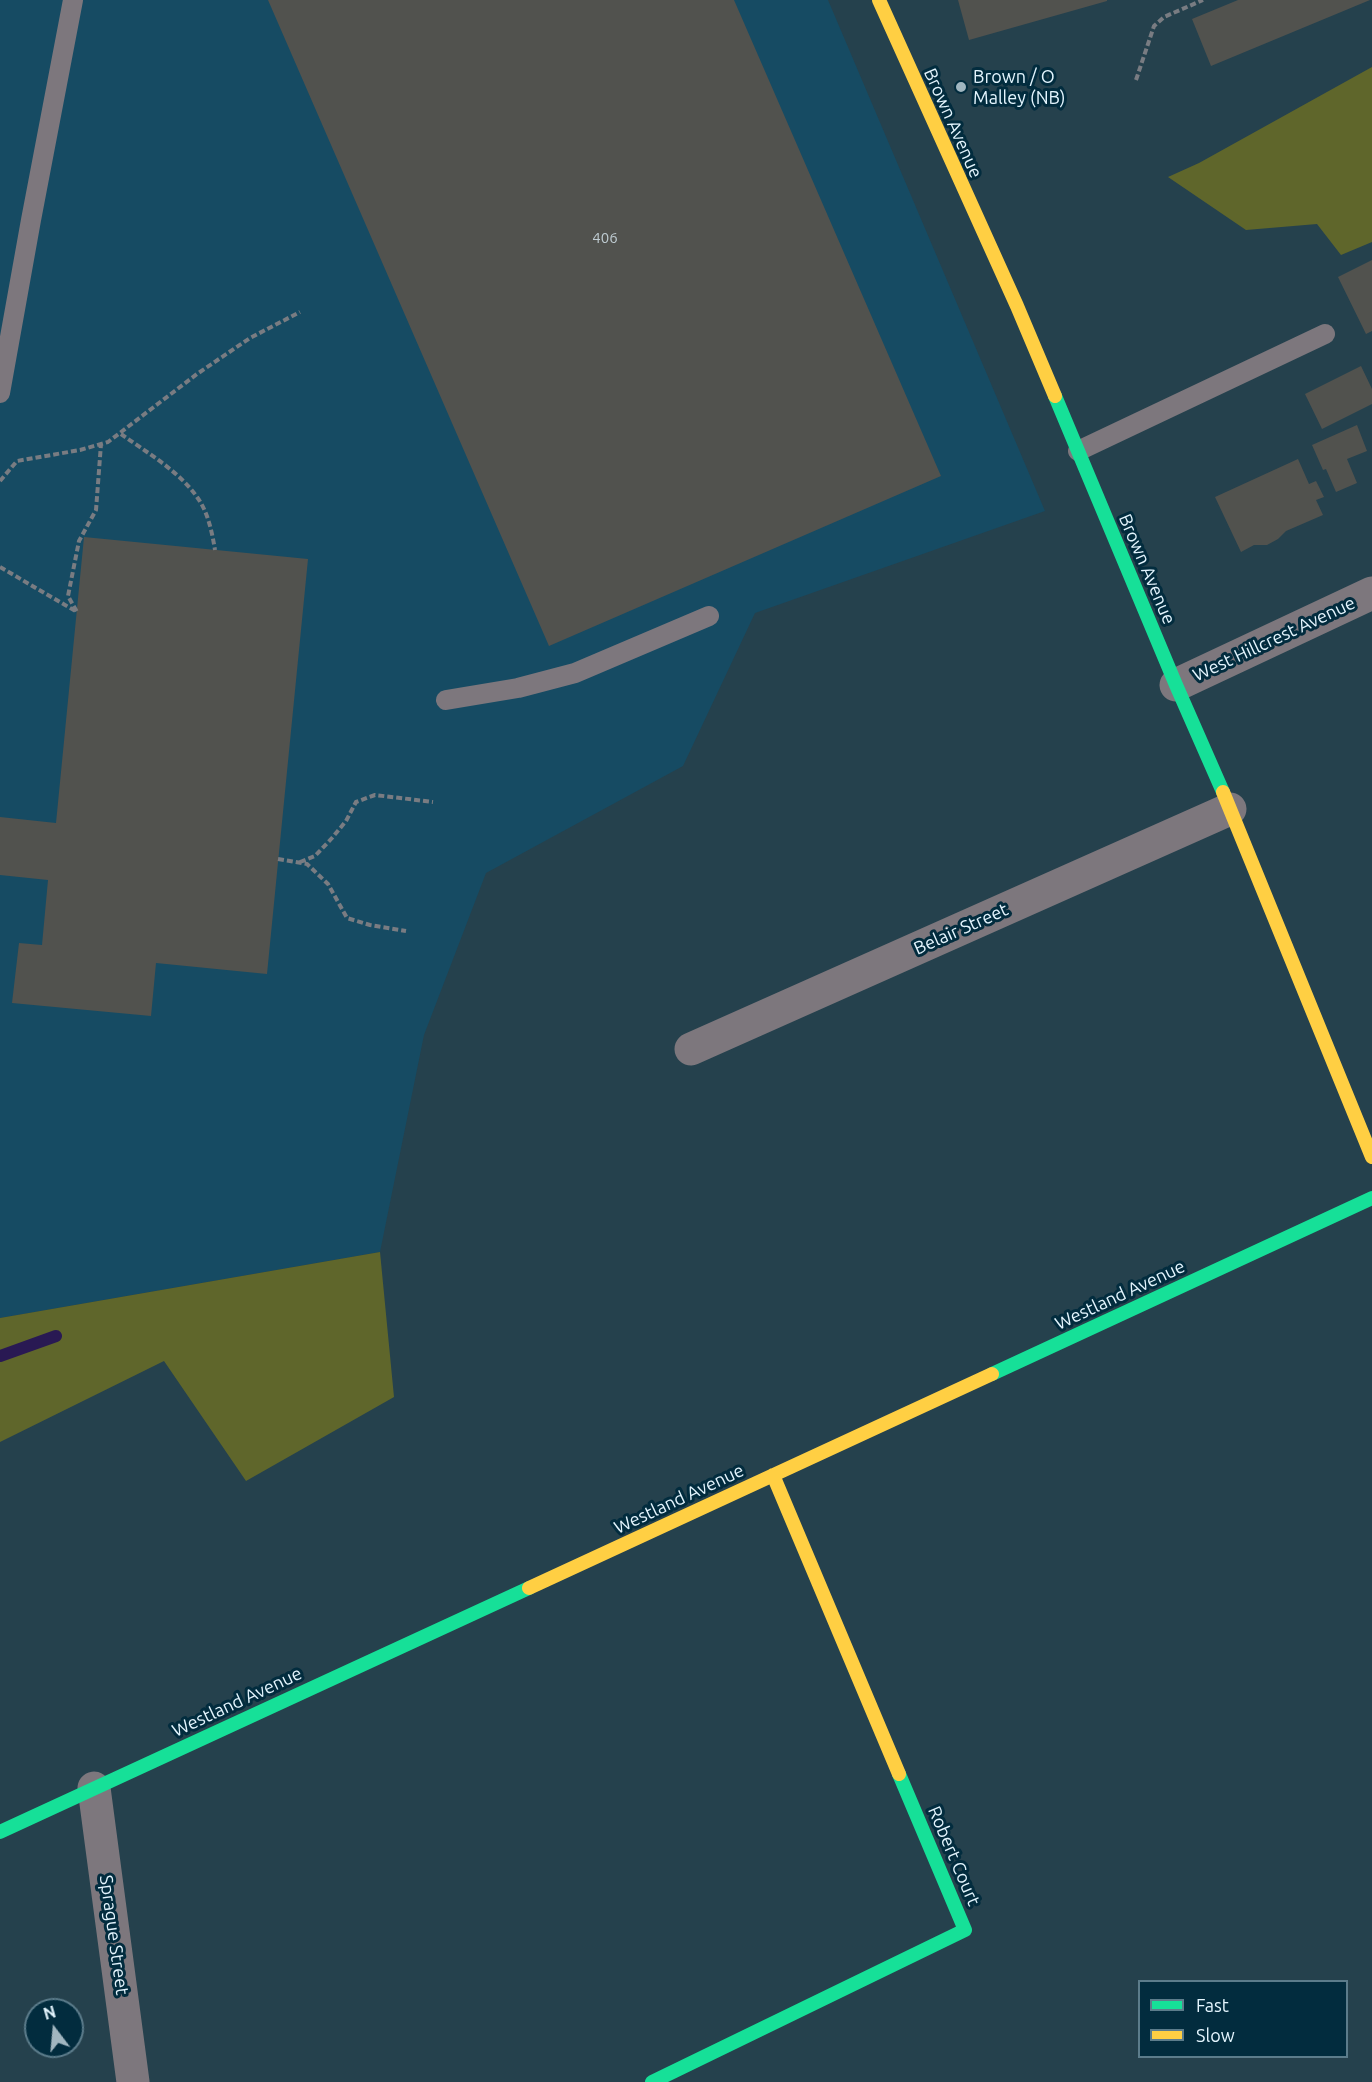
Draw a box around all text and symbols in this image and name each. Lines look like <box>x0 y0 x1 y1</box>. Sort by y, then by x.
street label: Brown Avenue <box>919 65 987 181</box>
place label: Brown / O Malley (NB) <box>973 66 1065 109</box>
marker: Brown / O Malley (NB) <box>954 80 968 94</box>
house number: 406 <box>592 229 618 247</box>
street label: Brown Avenue <box>1114 511 1180 627</box>
street label: West Hillcrest Avenue <box>1189 592 1359 686</box>
street label: Belair Street <box>910 899 1012 959</box>
street label: Westland Avenue <box>1052 1255 1188 1335</box>
street label: Westland Avenue <box>611 1459 747 1539</box>
street label: Westland Avenue <box>169 1662 305 1742</box>
street label: Robert Court <box>923 1803 985 1909</box>
street label: Sprague Street <box>95 1874 133 1996</box>
legend <box>1138 1980 1348 2058</box>
text: Fast <box>1196 1995 1229 2015</box>
north arrow <box>24 1998 84 2058</box>
text: N <box>41 2002 58 2023</box>
text: Slow <box>1196 2025 1235 2045</box>

